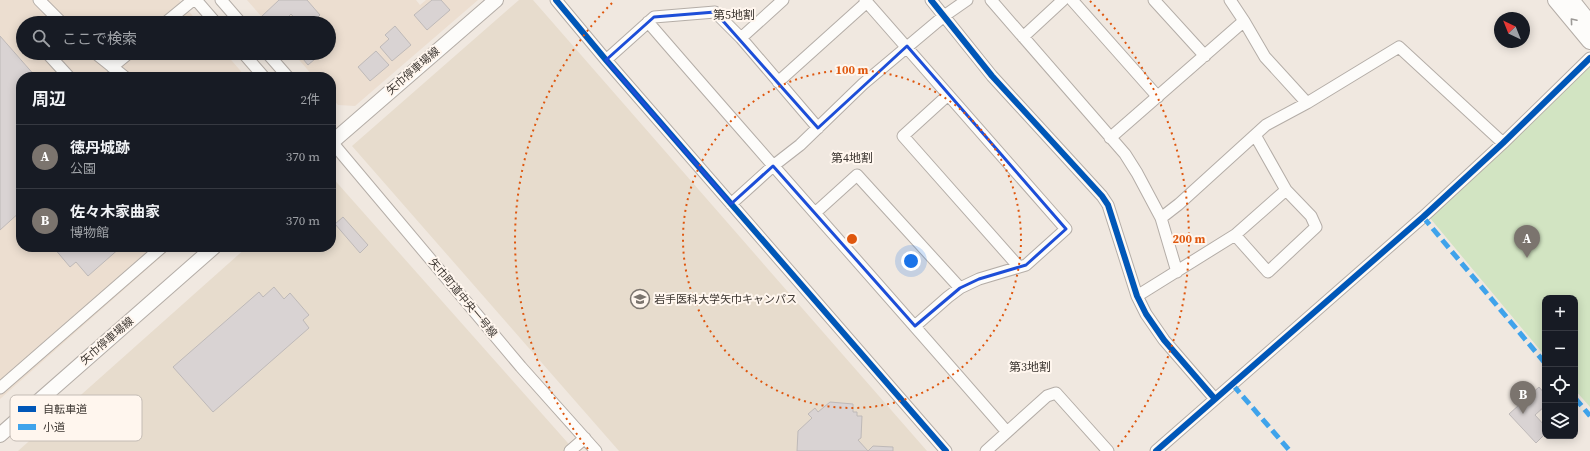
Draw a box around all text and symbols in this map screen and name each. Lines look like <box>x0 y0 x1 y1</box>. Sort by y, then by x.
district label: 第5地割 <box>713 7 755 23</box>
north arrow <box>1494 12 1530 48</box>
search box <box>16 16 336 60</box>
one-way arrow <box>1571 18 1578 25</box>
icon: search <box>30 27 52 49</box>
text: ここで検索 <box>62 28 137 49</box>
street label: 矢巾停車場線 <box>383 44 443 98</box>
text: 100 m <box>836 62 869 78</box>
text: 周辺 <box>32 87 66 111</box>
text: 2件 <box>300 91 320 108</box>
text: 徳丹城跡 <box>70 137 130 158</box>
text: A <box>41 148 49 165</box>
text: 370 m <box>286 148 320 165</box>
district label: 第4地割 <box>831 150 873 166</box>
text: 公園 <box>70 160 96 177</box>
text: 佐々木家曲家 <box>70 201 160 222</box>
text: B <box>41 212 49 229</box>
text: 370 m <box>286 212 320 229</box>
text: 博物館 <box>70 224 109 241</box>
pin: A <box>1514 225 1540 258</box>
text: 200 m <box>1173 231 1206 247</box>
centre of rings <box>845 232 859 246</box>
your location <box>901 251 921 271</box>
street label: 矢巾町道中央一号線 <box>425 255 501 341</box>
school or university icon: 岩手医科大学矢巾キャンパス <box>629 288 651 310</box>
place label: 岩手医科大学矢巾キャンパス <box>654 292 797 307</box>
map controls <box>1542 295 1578 439</box>
button: + <box>1542 295 1578 331</box>
street label: 矢巾停車場線 <box>77 314 137 368</box>
button: − <box>1542 331 1578 367</box>
district label: 第3地割 <box>1009 359 1051 375</box>
button: locate <box>1542 367 1578 403</box>
pin: B <box>1510 381 1536 414</box>
legend <box>10 395 142 441</box>
text: 自転車道 <box>43 402 87 417</box>
button: layers <box>1542 403 1578 439</box>
text: 小道 <box>43 420 65 435</box>

